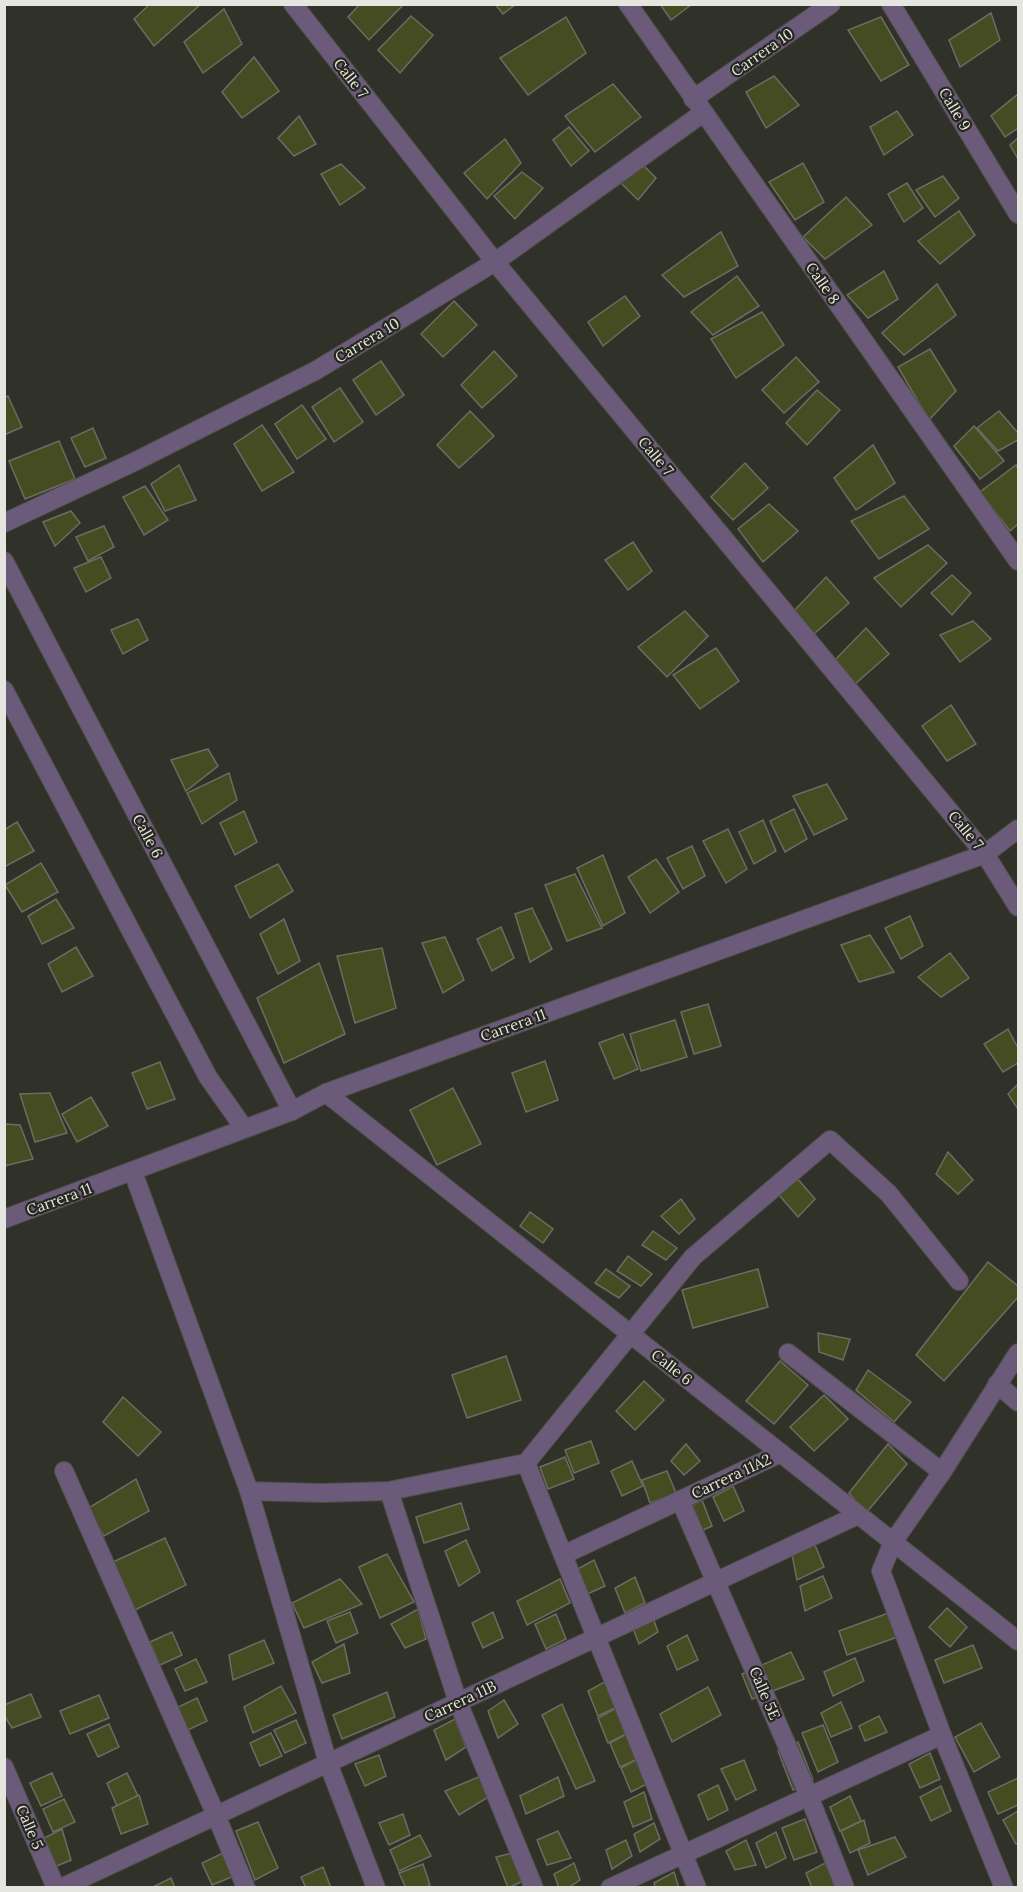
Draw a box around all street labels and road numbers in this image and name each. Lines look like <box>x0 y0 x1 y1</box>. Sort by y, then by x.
street label: Carrera 10 <box>727 24 797 80</box>
street label: Calle 7 <box>330 54 373 102</box>
street label: Calle 9 <box>935 84 975 134</box>
street label: Calle 8 <box>802 258 844 308</box>
street label: Carrera 10 <box>331 313 403 367</box>
street label: Calle 7 <box>634 433 678 480</box>
street label: Calle 7 <box>944 807 988 854</box>
street label: Calle 6 <box>129 811 167 861</box>
street label: Carrera 11 <box>478 1004 548 1046</box>
street label: Carrera 11 <box>24 1178 94 1220</box>
street label: Calle 6 <box>648 1345 696 1389</box>
street label: Carrera 11A2 <box>688 1449 774 1503</box>
street label: Calle 5E <box>745 1664 785 1722</box>
street label: Carrera 11B <box>421 1676 499 1726</box>
street label: Calle 5 <box>12 1802 48 1852</box>

